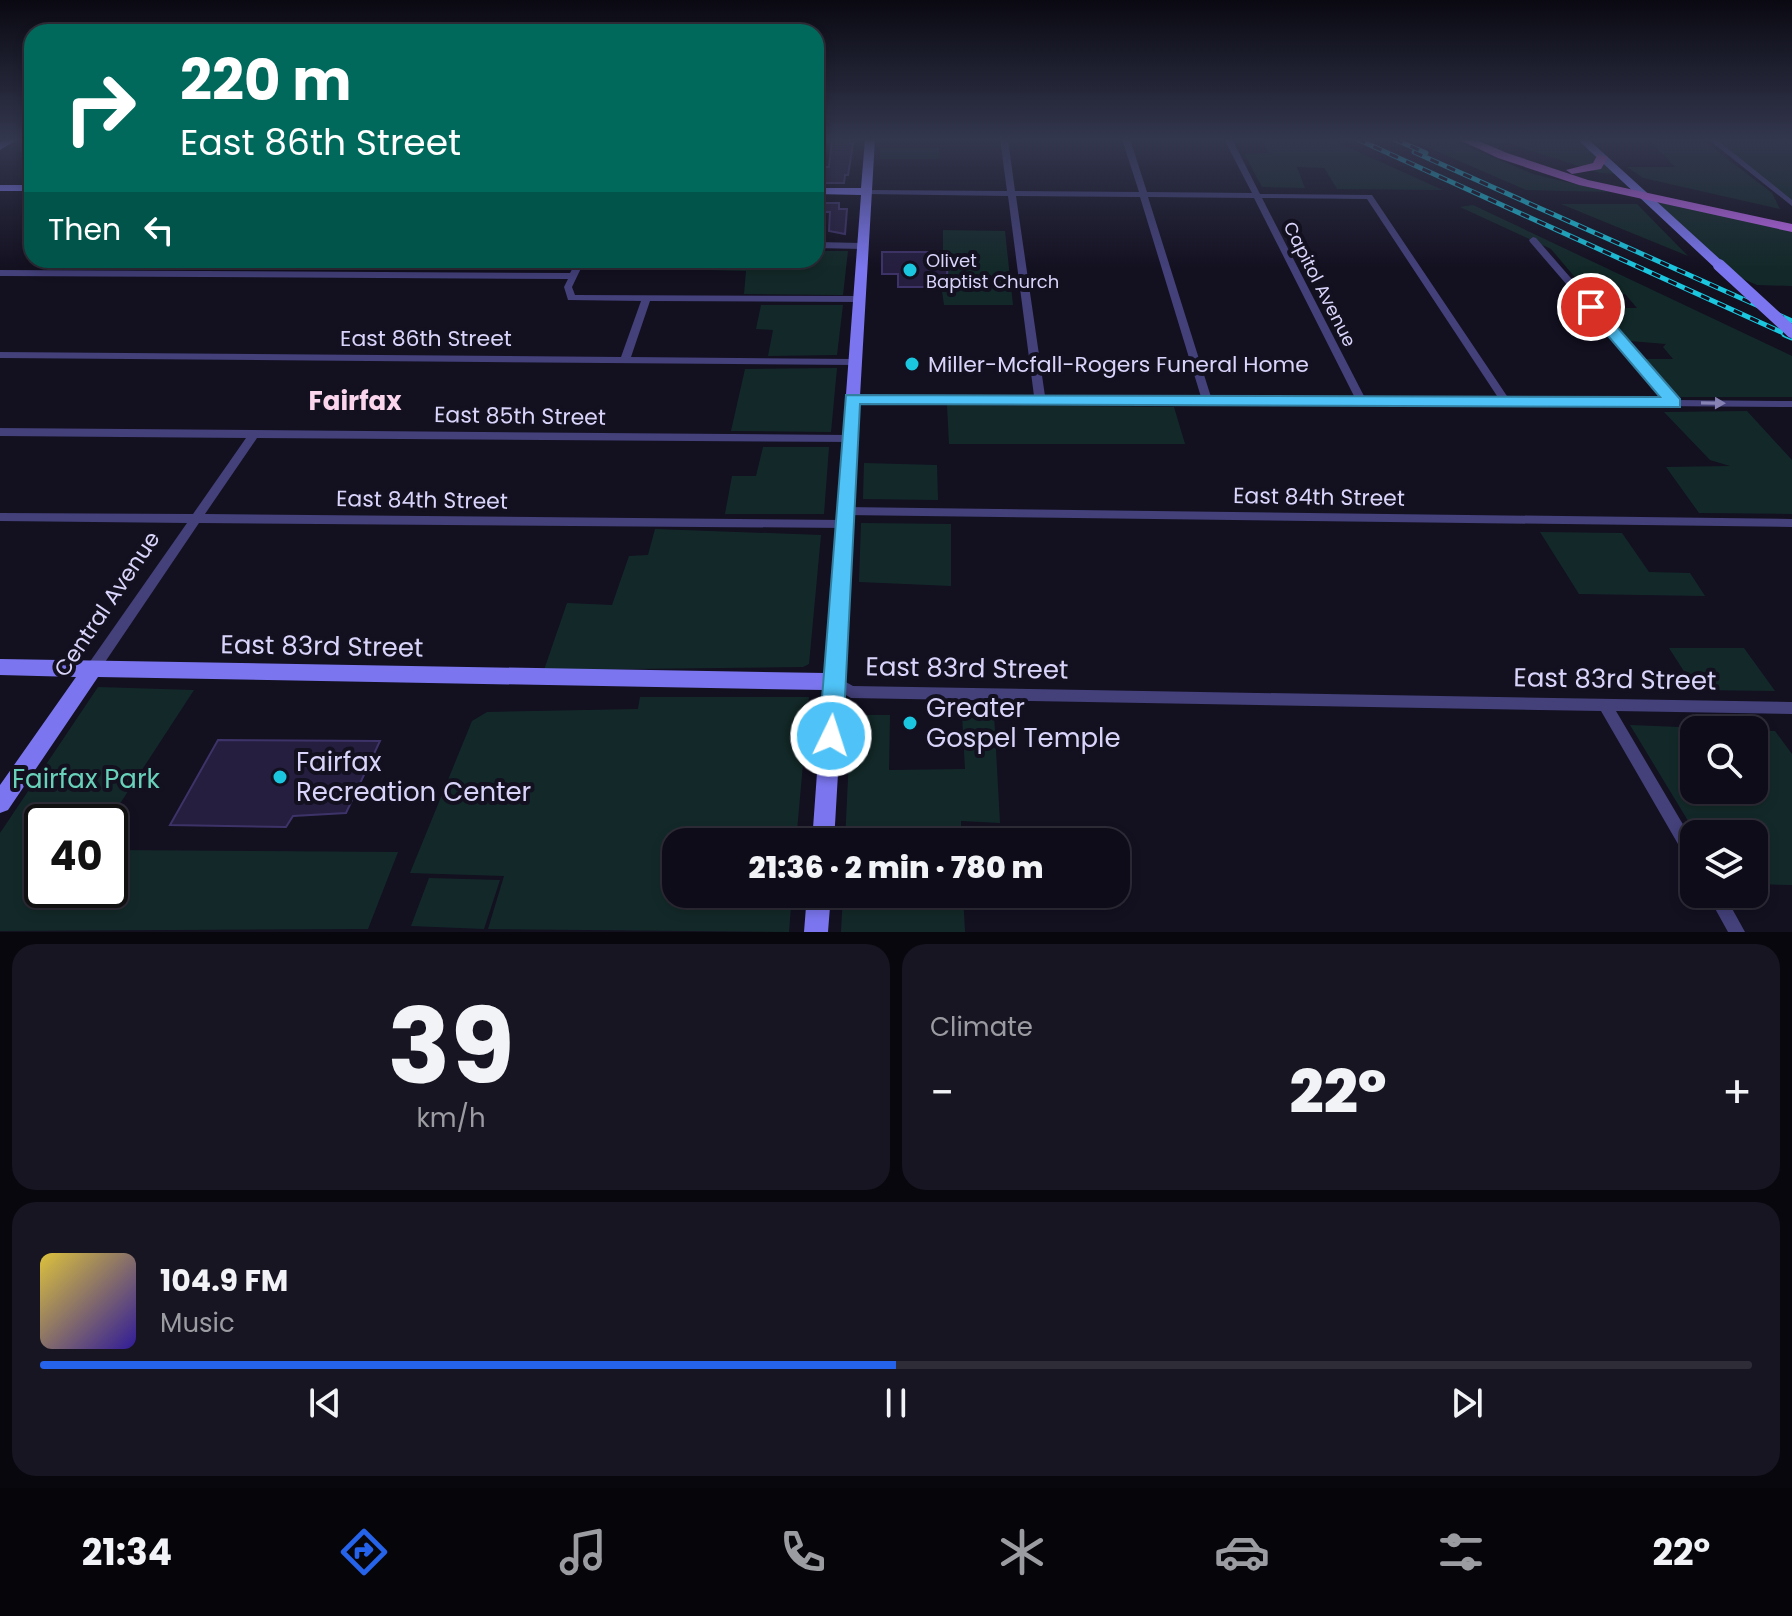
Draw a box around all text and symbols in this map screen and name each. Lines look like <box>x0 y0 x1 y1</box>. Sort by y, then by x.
text: 220 m <box>180 41 352 120</box>
icon: right <box>48 56 152 160</box>
text: East 86th Street <box>180 117 461 168</box>
text: Then <box>48 208 121 251</box>
icon: left <box>137 208 181 252</box>
street label: Capitol Avenue <box>1278 217 1362 351</box>
place label: Olivet Baptist Church <box>926 248 1059 294</box>
marker: Olivet Baptist Church <box>901 261 919 279</box>
pin <box>1557 273 1625 341</box>
icon: arrive <box>1569 285 1613 329</box>
street label: East 86th Street <box>340 323 512 354</box>
place label: Miller-Mcfall-Rogers Funeral Home <box>928 349 1309 380</box>
marker: Miller-Mcfall-Rogers Funeral Home <box>903 355 921 373</box>
district label: Fairfax <box>309 383 402 419</box>
one-way arrow <box>1701 397 1726 409</box>
street label: East 85th Street <box>434 399 606 433</box>
street label: East 84th Street <box>1233 480 1405 514</box>
street label: East 84th Street <box>336 483 508 517</box>
street label: Central Avenue <box>47 525 167 683</box>
street label: East 83rd Street <box>220 626 424 666</box>
street label: East 83rd Street <box>865 648 1069 688</box>
street label: East 83rd Street <box>1513 659 1717 699</box>
place label: Greater Gospel Temple <box>926 690 1121 756</box>
position arrow <box>789 694 873 778</box>
marker: Greater Gospel Temple <box>901 714 919 732</box>
map controls <box>1680 716 1768 908</box>
button: search <box>1680 716 1768 804</box>
place label: Fairfax Recreation Center <box>296 744 531 810</box>
park label: Fairfax Park <box>12 761 161 797</box>
marker: Fairfax Recreation Center <box>271 768 289 786</box>
speed limit sign: 40 <box>24 804 128 908</box>
button: layers <box>1680 820 1768 908</box>
text: 21:36 · 2 min · 780 m <box>749 846 1043 889</box>
text: 39 <box>388 974 514 1119</box>
text: Climate <box>930 1009 1033 1045</box>
text: 22° <box>1290 1050 1387 1134</box>
text: − <box>930 1062 954 1123</box>
text: + <box>1722 1062 1752 1123</box>
text: km/h <box>416 1100 486 1136</box>
text: 104.9 FM <box>160 1259 288 1302</box>
text: Music <box>160 1305 235 1341</box>
icon: previous <box>303 1381 347 1425</box>
icon: pause <box>874 1381 918 1425</box>
icon: next <box>1445 1381 1489 1425</box>
icon: directions <box>336 1524 392 1580</box>
icon: music <box>555 1524 611 1580</box>
icon: phone <box>775 1524 831 1580</box>
icon: climate <box>994 1524 1050 1580</box>
icon: car <box>1214 1524 1270 1580</box>
icon: filters <box>1433 1524 1489 1580</box>
text: 21:34 <box>82 1527 172 1578</box>
text: 22° <box>1652 1527 1710 1578</box>

